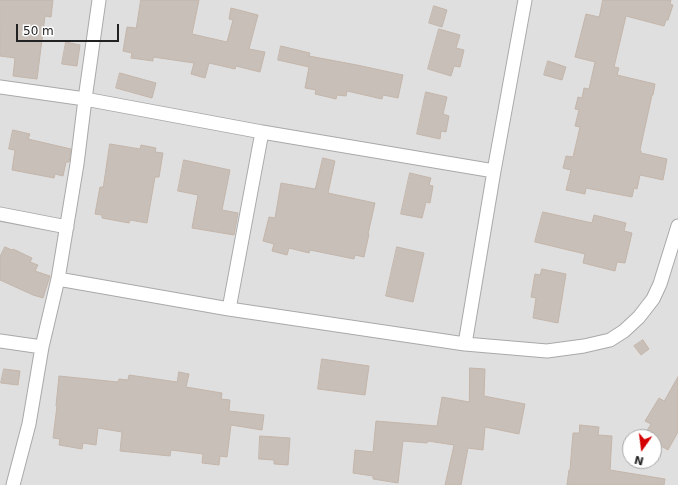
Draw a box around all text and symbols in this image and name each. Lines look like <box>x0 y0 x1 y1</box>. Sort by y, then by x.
scale bar <box>18 16 121 42</box>
text: 50 m <box>23 24 54 38</box>
north arrow <box>622 429 662 469</box>
text: N <box>633 453 645 468</box>

